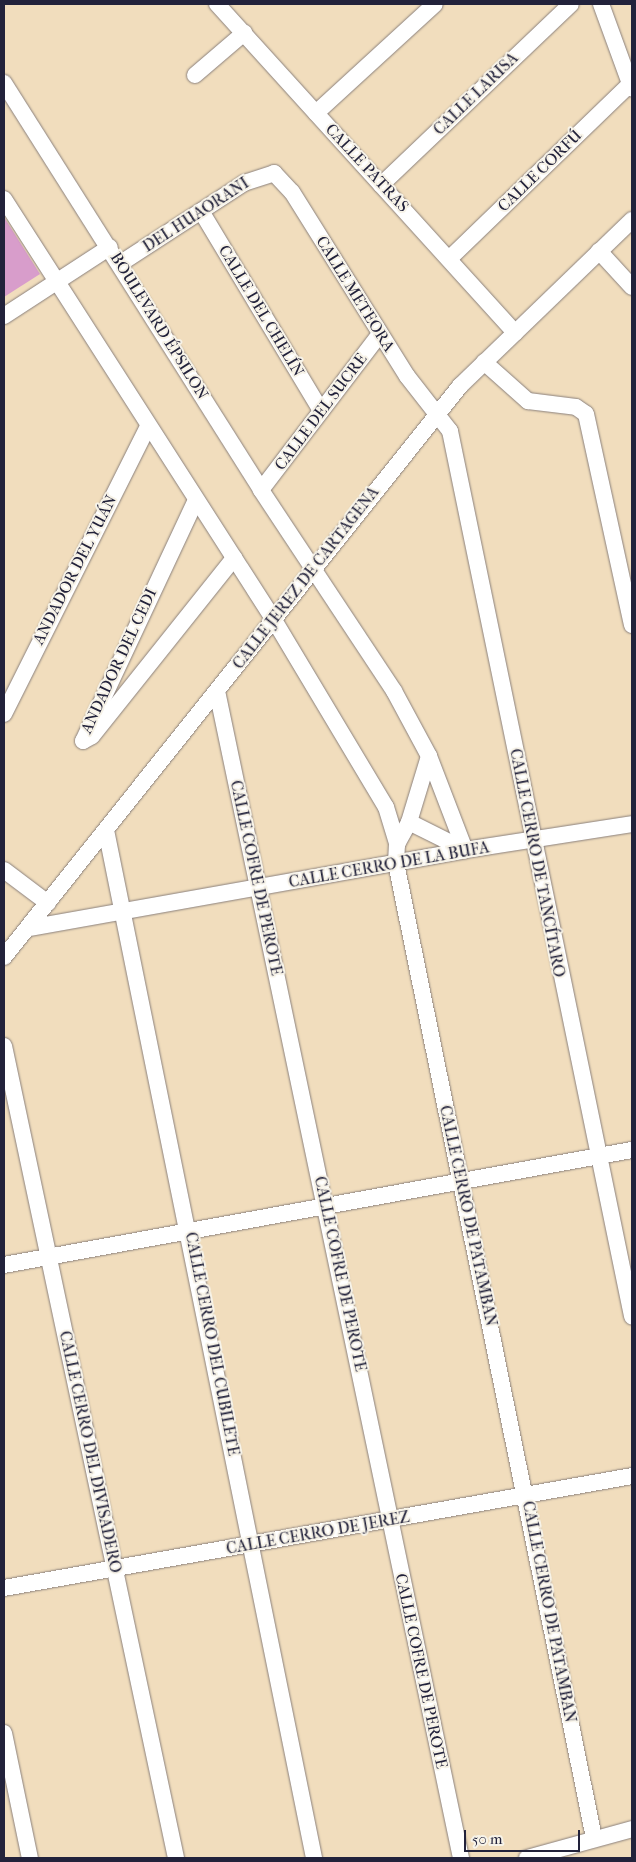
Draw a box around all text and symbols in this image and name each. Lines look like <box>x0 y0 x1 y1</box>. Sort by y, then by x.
street label: CALLE LARISA <box>430 49 522 139</box>
street label: CALLE PATRAS <box>321 120 413 216</box>
street label: CALLE CORFÚ <box>494 126 586 216</box>
street label: DEL HUAORANI <box>139 174 253 256</box>
street label: CALLE METEORA <box>312 232 398 356</box>
street label: CALLE DEL CHELÍN <box>214 242 308 380</box>
street label: BOULEVARD ÉPSILON <box>106 249 212 403</box>
street label: CALLE DEL SUCRE <box>271 350 371 474</box>
street label: CALLE JEREZ DE CARTAGENA <box>229 483 383 673</box>
street label: ANDADOR DEL YUÁN <box>29 492 121 648</box>
street label: ANDADOR DEL CEDI <box>77 585 161 737</box>
street label: CALLE CERRO DE TANCÍTARO <box>505 747 569 979</box>
street label: CALLE COFRE DE PEROTE <box>226 779 286 977</box>
street label: CALLE CERRO DE LA BUFA <box>287 838 491 892</box>
street label: CALLE CERRO DE PATAMBAN <box>435 1104 501 1328</box>
street label: CALLE COFRE DE PEROTE <box>310 1175 370 1373</box>
street label: CALLE CERRO DEL CUBILETE <box>181 1231 243 1457</box>
street label: CALLE CERRO DEL DIVISADERO <box>55 1329 125 1575</box>
street label: CALLE CERRO DE PATAMBAN <box>518 1499 580 1725</box>
street label: CALLE CERRO DE JEREZ <box>225 1507 411 1559</box>
street label: CALLE COFRE DE PEROTE <box>391 1572 451 1770</box>
scale bar <box>466 1820 582 1852</box>
text: 50 m <box>472 1830 502 1848</box>

